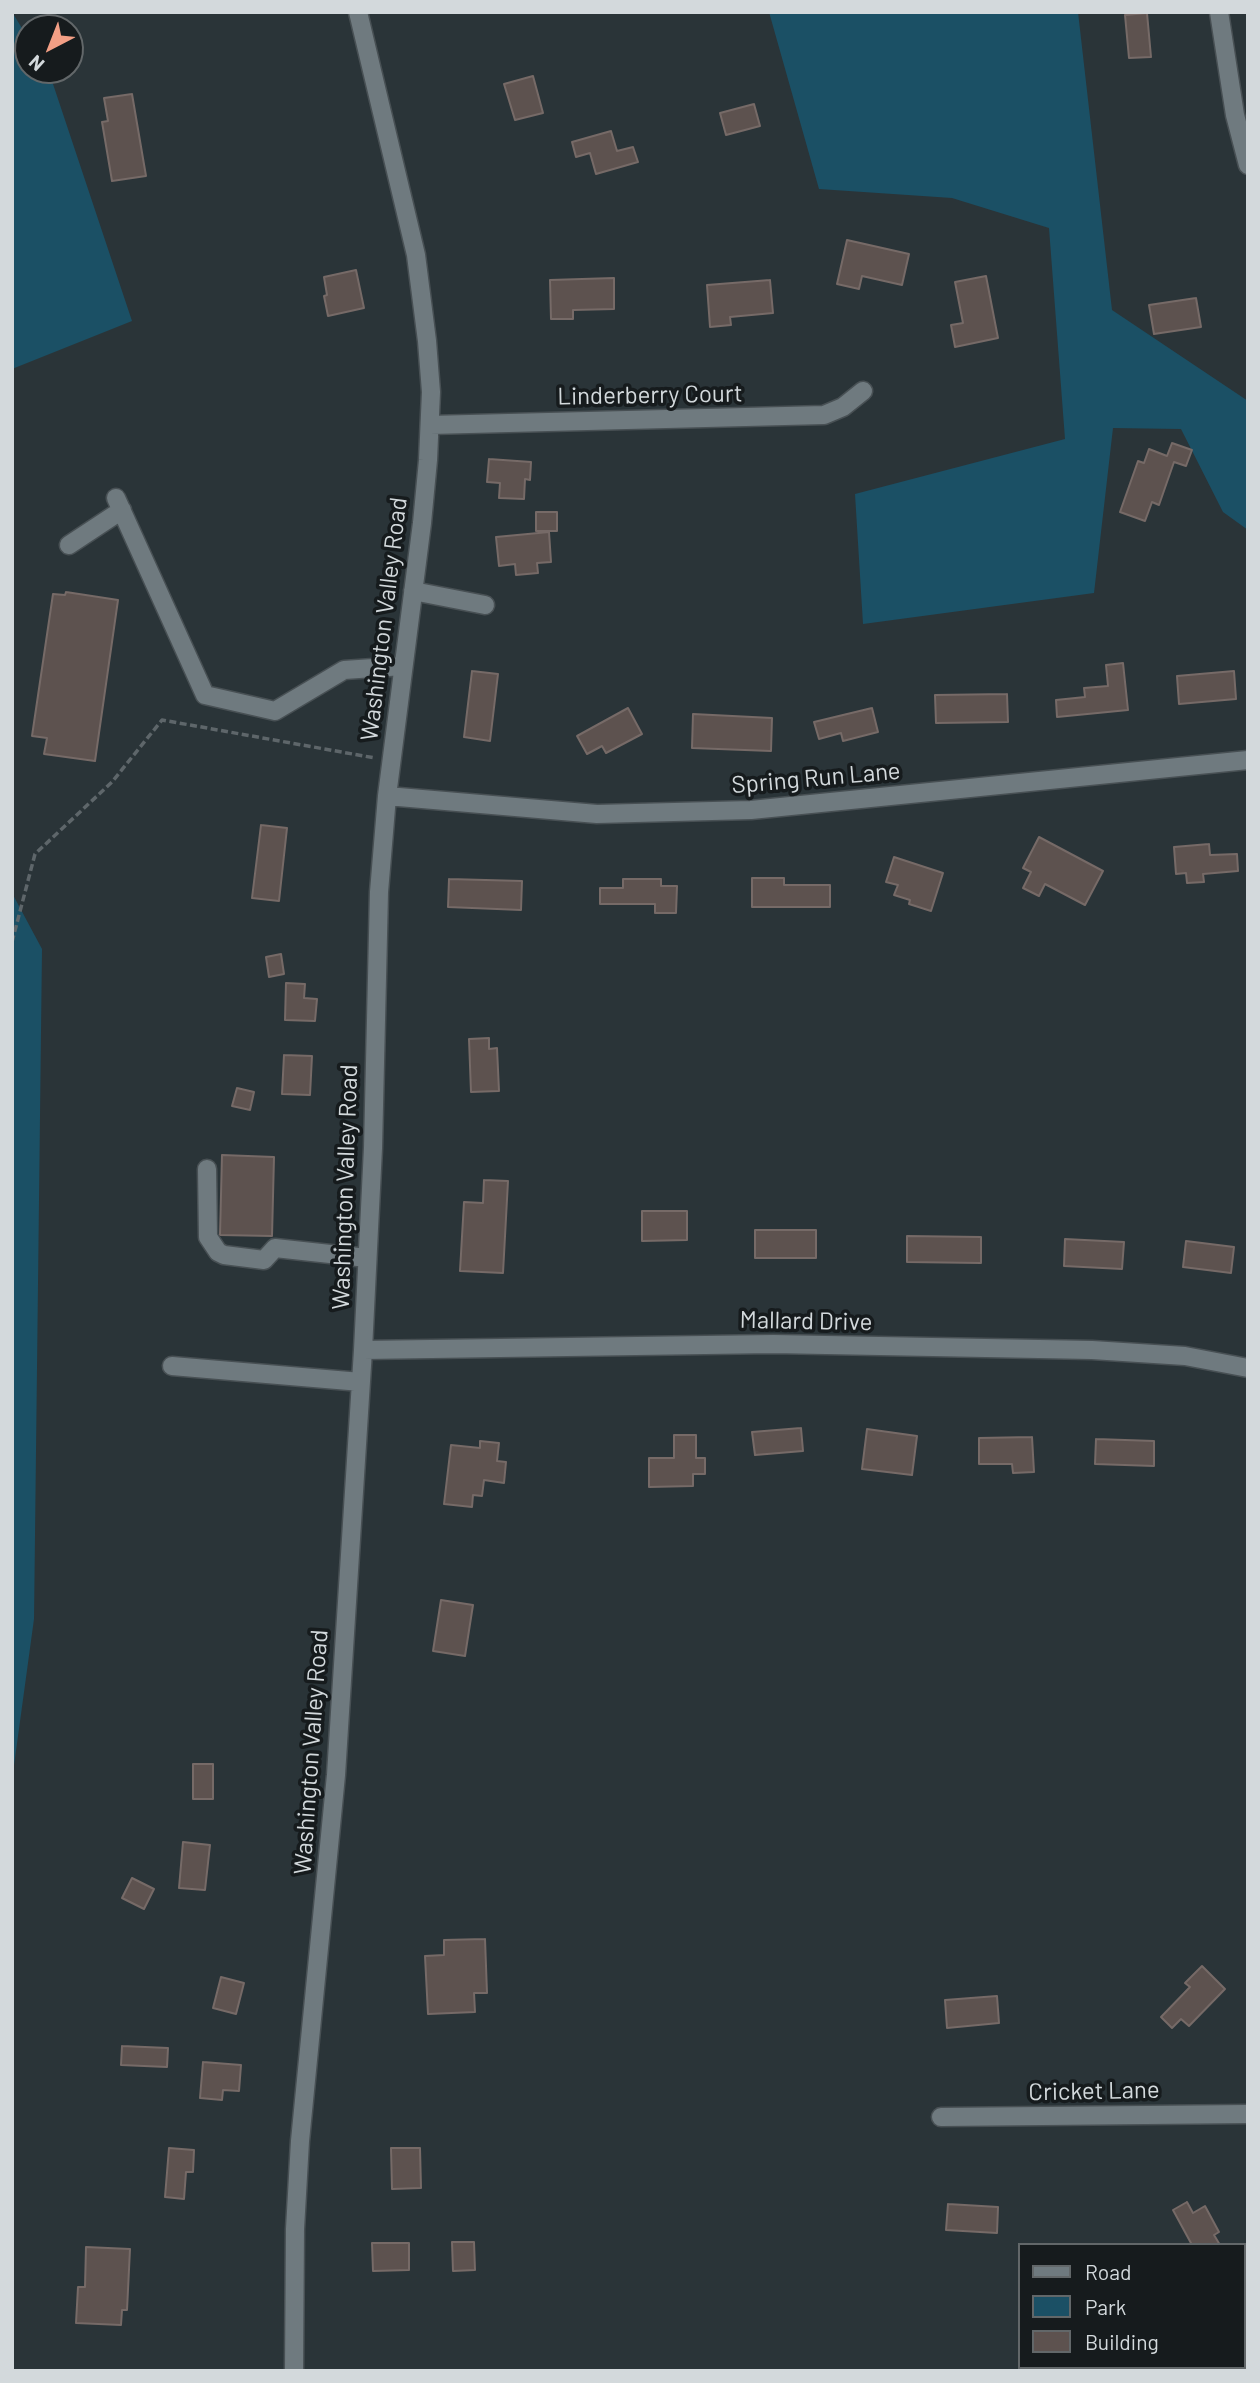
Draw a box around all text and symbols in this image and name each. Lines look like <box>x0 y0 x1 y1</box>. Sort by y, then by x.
north arrow <box>14 14 84 84</box>
text: N <box>24 51 48 76</box>
street label: Linderberry Court <box>557 379 743 411</box>
street label: Washington Valley Road <box>355 495 413 743</box>
street label: Spring Run Lane <box>730 756 902 800</box>
street label: Washington Valley Road <box>326 1064 364 1310</box>
street label: Mallard Drive <box>739 1305 873 1337</box>
street label: Washington Valley Road <box>288 1629 334 1875</box>
street label: Cricket Lane <box>1028 2075 1160 2107</box>
legend <box>1018 2243 1246 2369</box>
text: Road <box>1085 2259 1131 2284</box>
text: Park <box>1085 2294 1126 2319</box>
text: Building <box>1085 2329 1159 2354</box>

